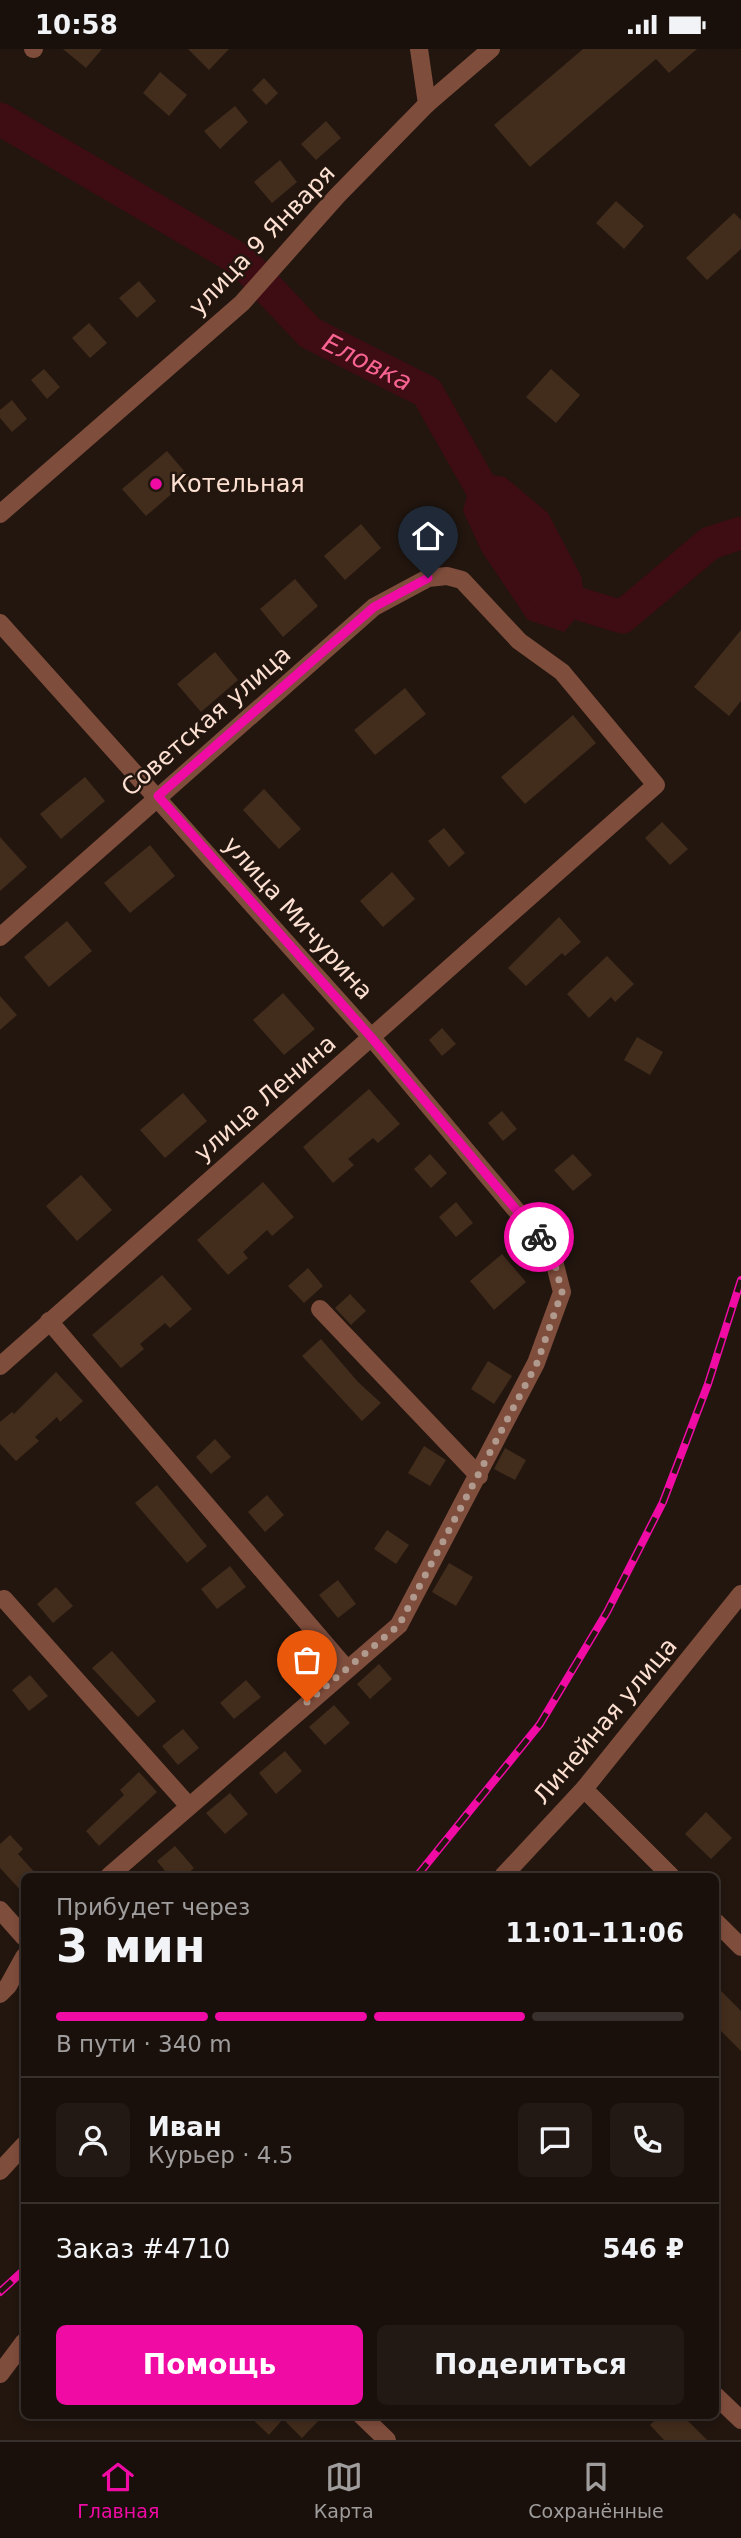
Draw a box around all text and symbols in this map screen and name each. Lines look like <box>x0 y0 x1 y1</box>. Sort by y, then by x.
text: 10:58 <box>35 10 118 40</box>
street label: улица 9 Января <box>183 159 341 321</box>
water label: Еловка <box>318 327 417 397</box>
place label: Котельная <box>170 470 305 498</box>
marker: Котельная <box>148 476 164 492</box>
pin <box>398 506 458 578</box>
icon: home <box>409 517 447 555</box>
street label: Советская улица <box>116 640 296 802</box>
street label: улица Мичурина <box>217 831 379 1005</box>
street label: улица Ленина <box>189 1029 341 1167</box>
courier <box>504 1202 574 1272</box>
icon: bike <box>520 1218 558 1256</box>
pin <box>277 1630 337 1702</box>
street label: Линейная улица <box>527 1632 683 1810</box>
icon: bag <box>288 1641 326 1679</box>
text: Прибудет через <box>56 1894 250 1920</box>
text: 11:01–11:06 <box>505 1918 684 1948</box>
text: 3 мин <box>56 1919 206 1973</box>
text: В пути · 340 m <box>56 2031 232 2057</box>
button: person <box>56 2103 130 2177</box>
button: chat <box>518 2103 592 2177</box>
button: phone <box>610 2103 684 2177</box>
text: Иван <box>148 2112 222 2142</box>
text: Курьер · 4.5 <box>148 2142 293 2168</box>
text: Заказ #4710 <box>56 2234 230 2264</box>
text: 546 ₽ <box>603 2234 684 2264</box>
button: Помощь <box>56 2325 363 2405</box>
button: Поделиться <box>377 2325 684 2405</box>
tab: Главная <box>77 2458 159 2522</box>
tab: Карта <box>314 2458 374 2522</box>
tab: Сохранённые <box>528 2458 664 2522</box>

